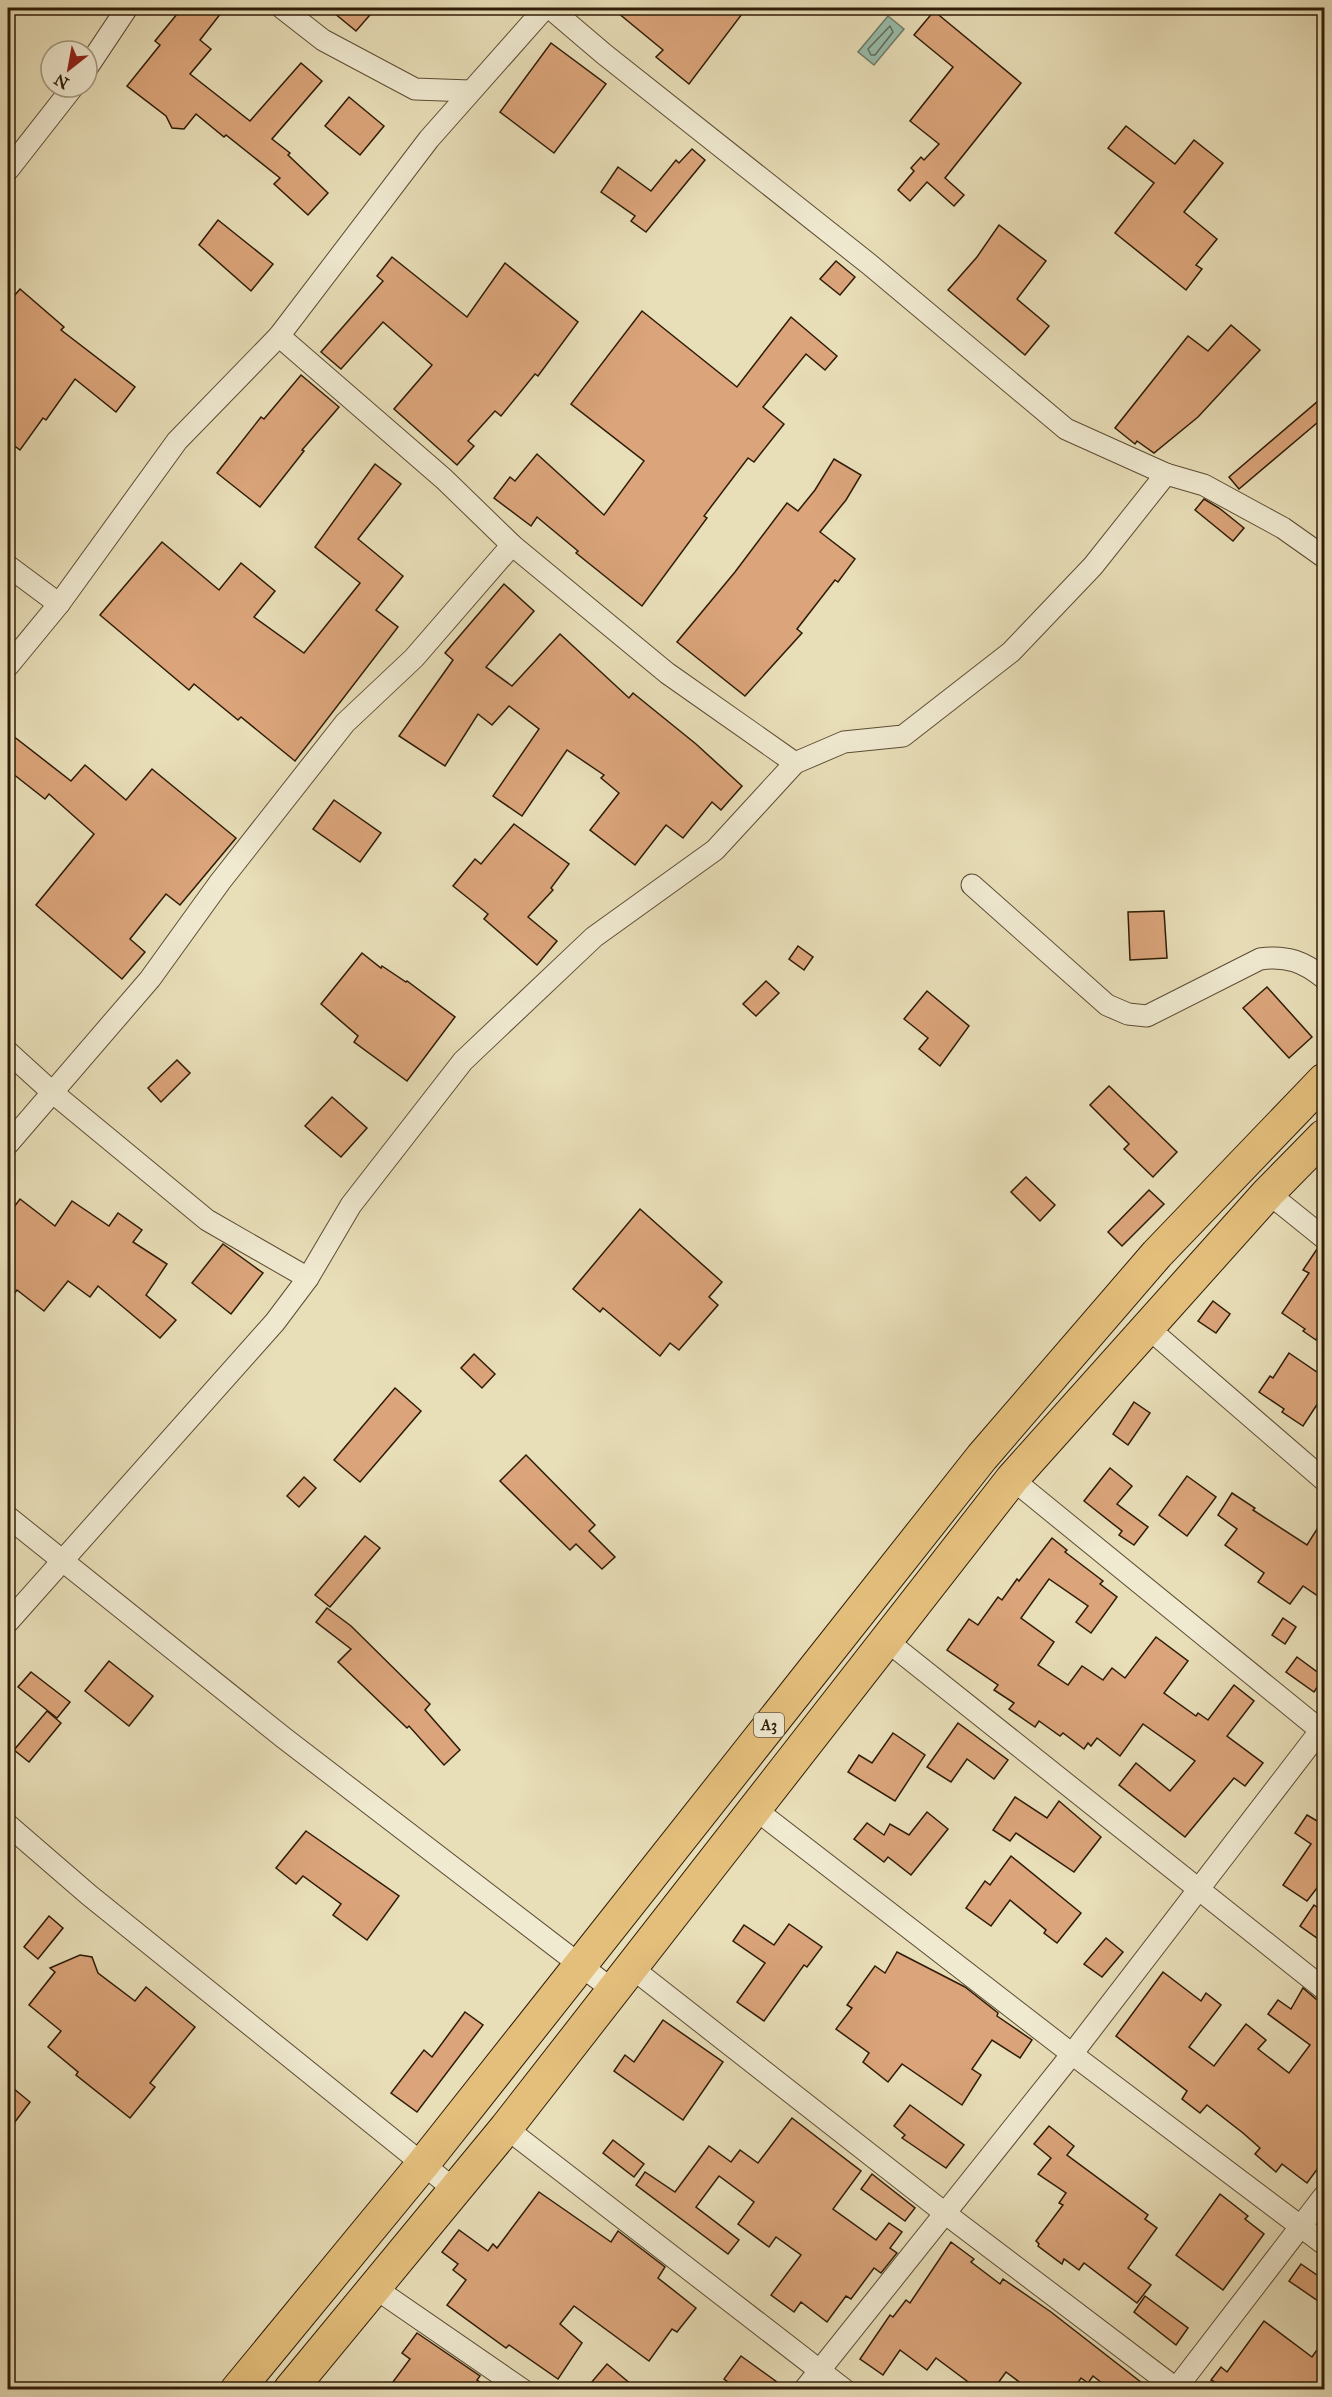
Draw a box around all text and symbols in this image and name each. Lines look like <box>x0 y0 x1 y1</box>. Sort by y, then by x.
north arrow <box>39 39 99 99</box>
text: N <box>50 70 72 93</box>
road number: A3 <box>754 1713 784 1737</box>

